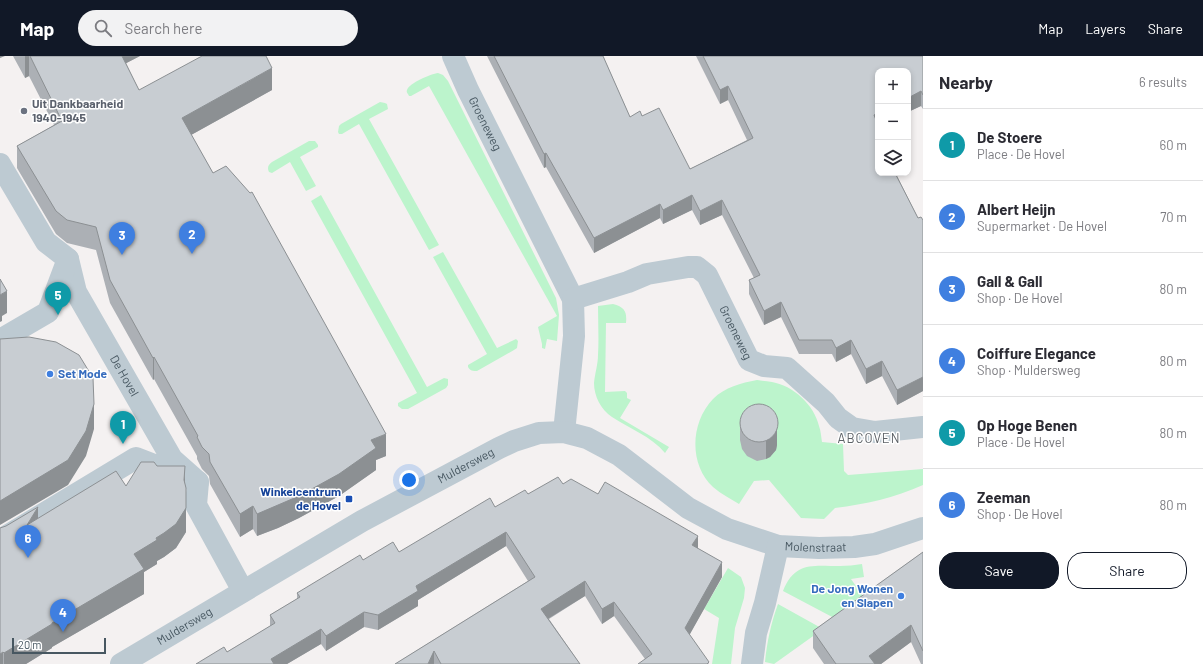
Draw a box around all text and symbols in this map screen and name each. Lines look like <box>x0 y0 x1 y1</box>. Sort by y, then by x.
search box <box>78 10 358 46</box>
text: Map <box>20 17 54 40</box>
icon: search <box>92 17 114 39</box>
text: Search here <box>124 19 202 37</box>
text: Map <box>1038 20 1063 37</box>
text: Layers <box>1085 20 1126 37</box>
text: Share <box>1148 20 1183 37</box>
map controls <box>875 68 911 176</box>
button: + <box>875 68 911 104</box>
text: Nearby <box>939 72 993 92</box>
text: 6 results <box>1139 74 1187 90</box>
street label: Groeneweg <box>466 94 505 153</box>
place label: Uit Dankbaarheid 1940-1945 <box>32 96 123 124</box>
button: − <box>875 104 911 140</box>
marker: Uit Dankbaarheid 1940-1945 <box>19 106 29 116</box>
text: De Stoere <box>977 128 1042 146</box>
text: 1 <box>950 137 954 153</box>
text: 60 m <box>1160 137 1187 153</box>
button: layers <box>875 140 911 176</box>
text: Place · De Hovel <box>977 146 1065 162</box>
text: Albert Heijn <box>977 200 1055 218</box>
text: 2 <box>948 209 956 225</box>
text: 70 m <box>1160 209 1187 225</box>
text: Supermarket · De Hovel <box>977 218 1107 234</box>
pin: 2 <box>179 221 205 254</box>
pin: 3 <box>109 222 135 255</box>
text: Gall & Gall <box>977 272 1042 290</box>
text: 3 <box>948 281 956 297</box>
text: 80 m <box>1160 281 1187 297</box>
pin: 5 <box>45 282 71 315</box>
text: Shop · De Hovel <box>977 290 1062 306</box>
street label: Groeneweg <box>717 303 756 362</box>
text: Coiffure Elegance <box>977 344 1096 362</box>
street label: De Hovel <box>108 352 142 398</box>
text: 4 <box>948 353 956 369</box>
text: 80 m <box>1160 353 1187 369</box>
text: Shop · Muldersweg <box>977 362 1081 378</box>
place label: Set Mode <box>58 366 108 380</box>
marker: Set Mode <box>45 369 55 379</box>
pin: 1 <box>110 411 136 444</box>
text: Op Hoge Benen <box>977 416 1077 434</box>
text: 5 <box>948 425 956 441</box>
text: 80 m <box>1160 425 1187 441</box>
district label: ABCOVEN <box>837 430 901 446</box>
text: Place · De Hovel <box>977 434 1065 450</box>
street label: Muldersweg <box>435 444 496 485</box>
your location <box>399 470 419 490</box>
place label: Winkelcentrum de Hovel <box>260 484 341 512</box>
text: Zeeman <box>977 488 1030 506</box>
marker: Winkelcentrum de Hovel <box>344 494 354 504</box>
text: 6 <box>949 497 955 513</box>
text: 80 m <box>1160 497 1187 513</box>
text: Shop · De Hovel <box>977 506 1062 522</box>
pin: 6 <box>15 525 41 558</box>
street label: Molenstraat <box>784 538 847 554</box>
button: Save <box>939 552 1059 589</box>
button: Share <box>1067 552 1187 589</box>
place label: De Jong Wonen en Slapen <box>811 581 893 609</box>
marker: De Jong Wonen en Slapen <box>896 591 906 601</box>
pin: 4 <box>50 599 76 632</box>
street label: Muldersweg <box>154 604 214 647</box>
scale bar <box>12 636 106 655</box>
text: 20 m <box>18 638 41 651</box>

